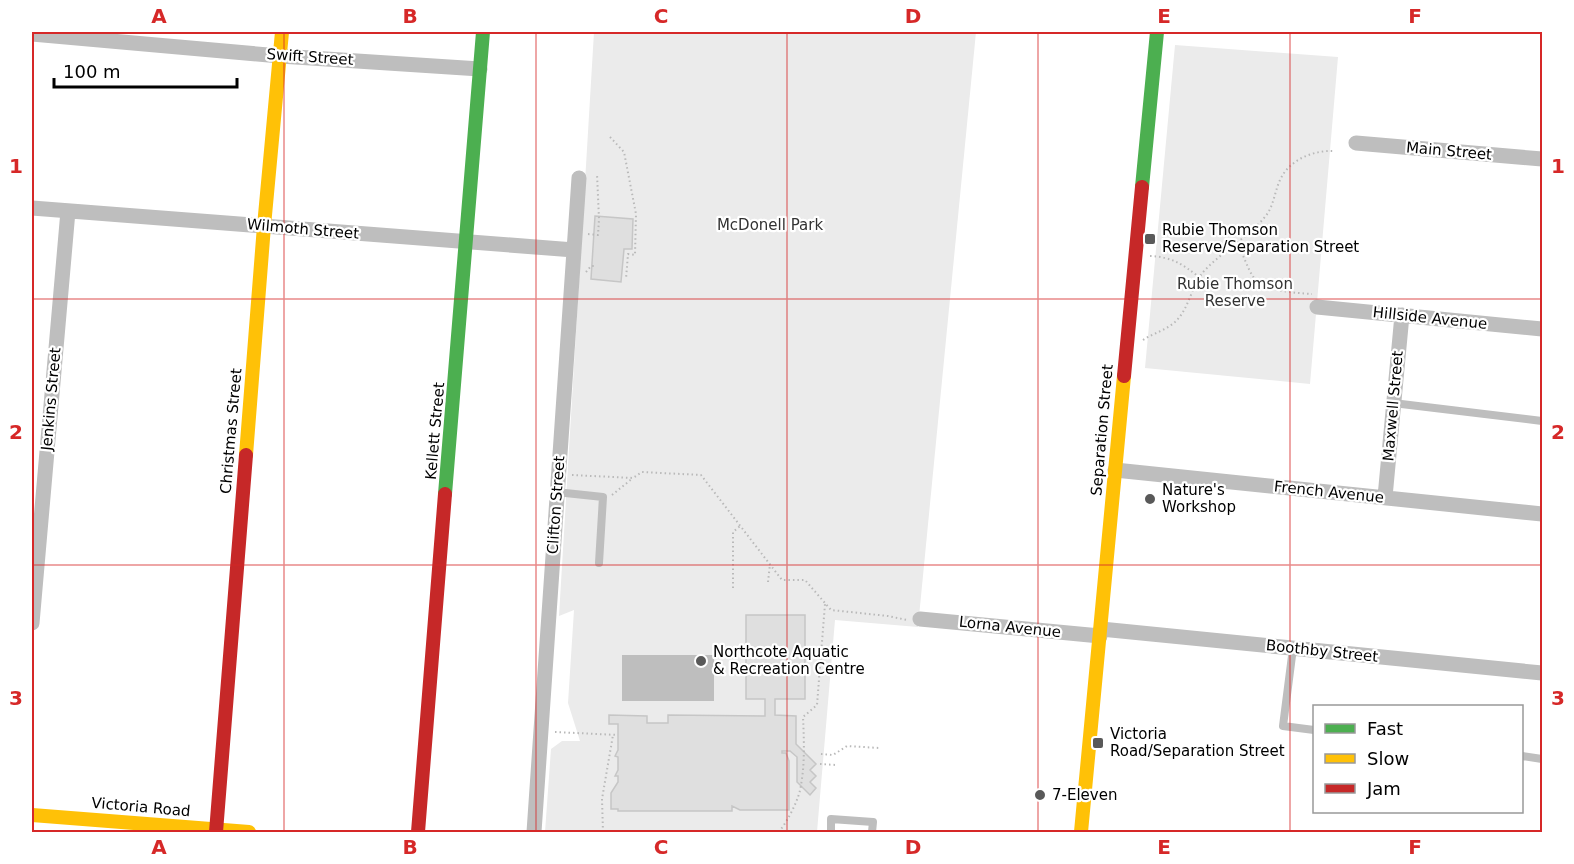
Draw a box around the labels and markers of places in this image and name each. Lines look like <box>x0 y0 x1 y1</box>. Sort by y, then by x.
place label: Rubie Thomson Reserve/Separation Street <box>1162 221 1359 256</box>
marker: Rubie Thomson Reserve/Separation Street <box>1143 232 1157 246</box>
place label: Nature's Workshop <box>1162 481 1236 516</box>
marker: Nature's Workshop <box>1143 492 1157 506</box>
place label: Northcote Aquatic & Recreation Centre <box>713 643 865 678</box>
marker: Northcote Aquatic & Recreation Centre <box>694 654 708 668</box>
place label: Victoria Road/Separation Street <box>1110 725 1285 760</box>
marker: Victoria Road/Separation Street <box>1091 736 1105 750</box>
place label: 7-Eleven <box>1052 786 1117 804</box>
marker: 7-Eleven <box>1033 788 1047 802</box>

